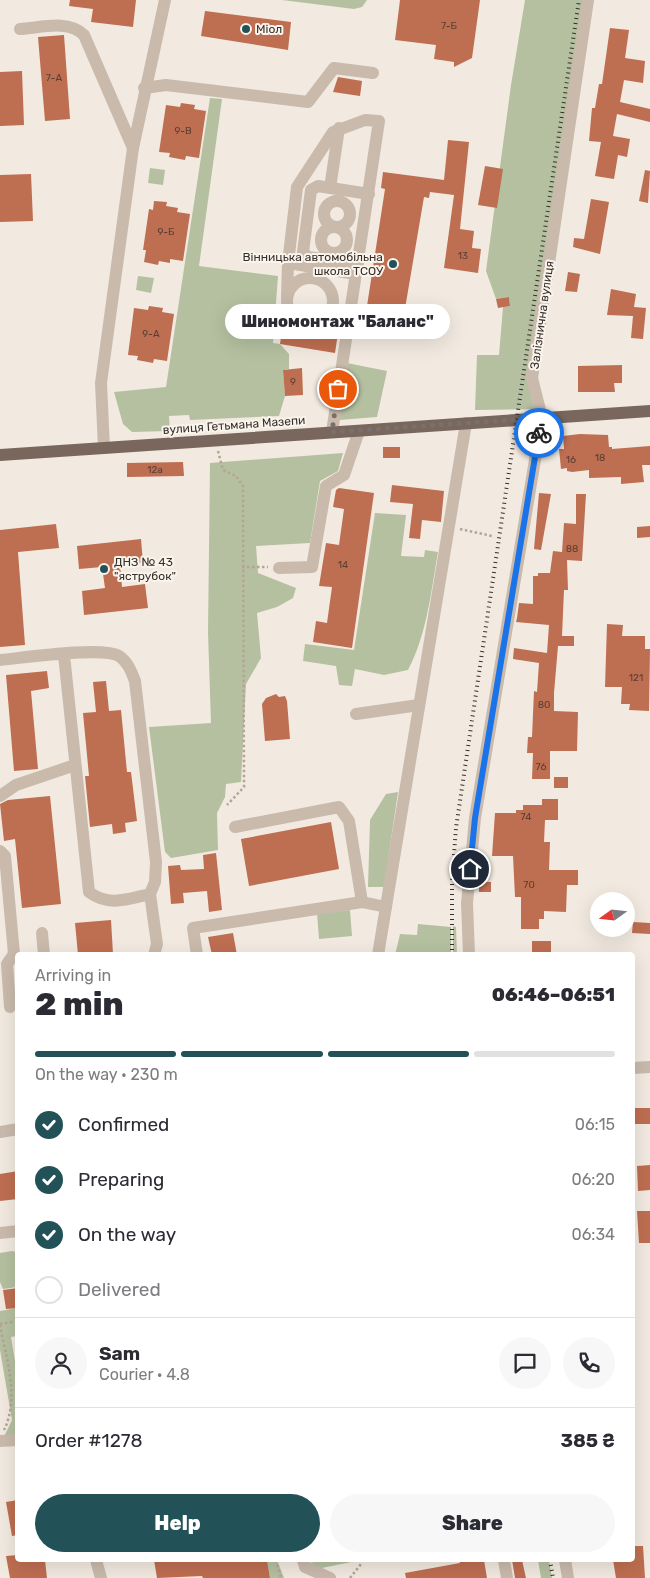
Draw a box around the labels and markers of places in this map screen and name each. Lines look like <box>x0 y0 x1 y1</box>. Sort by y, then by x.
place label: Міол <box>256 22 282 36</box>
marker: Міол <box>240 23 252 35</box>
place label: Вінницька автомобільна школа ТСОУ <box>242 250 384 278</box>
marker: Вінницька автомобільна школа ТСОУ <box>387 258 399 270</box>
callout: Шиномонтаж "Баланс" <box>225 304 450 339</box>
pin <box>317 368 359 410</box>
place label: ДНЗ № 43 "яструбок" <box>114 555 176 583</box>
marker: ДНЗ № 43 "яструбок" <box>98 563 110 575</box>
pin <box>449 848 491 890</box>

